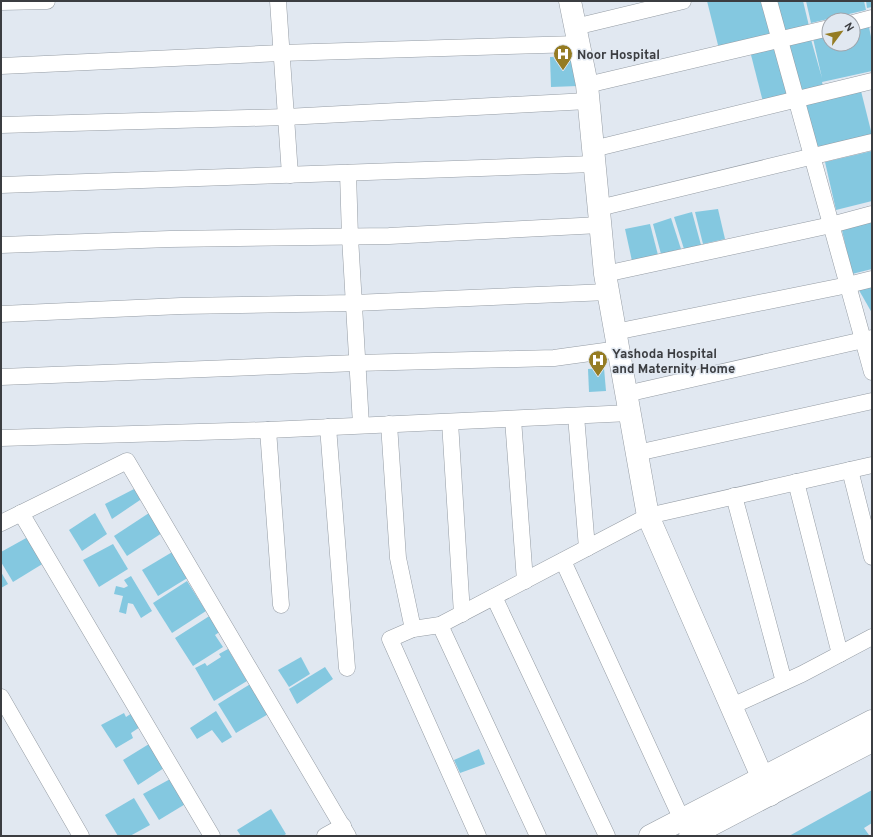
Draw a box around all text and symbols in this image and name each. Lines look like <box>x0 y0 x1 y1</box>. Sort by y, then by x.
north arrow <box>821 12 861 52</box>
text: N <box>841 20 857 34</box>
hospital icon: Noor Hospital <box>552 43 574 71</box>
place label: Noor Hospital <box>577 48 660 64</box>
place label: Yashoda Hospital and Maternity Home <box>612 347 735 378</box>
hospital icon: Yashoda Hospital and Maternity Home <box>587 349 609 377</box>

